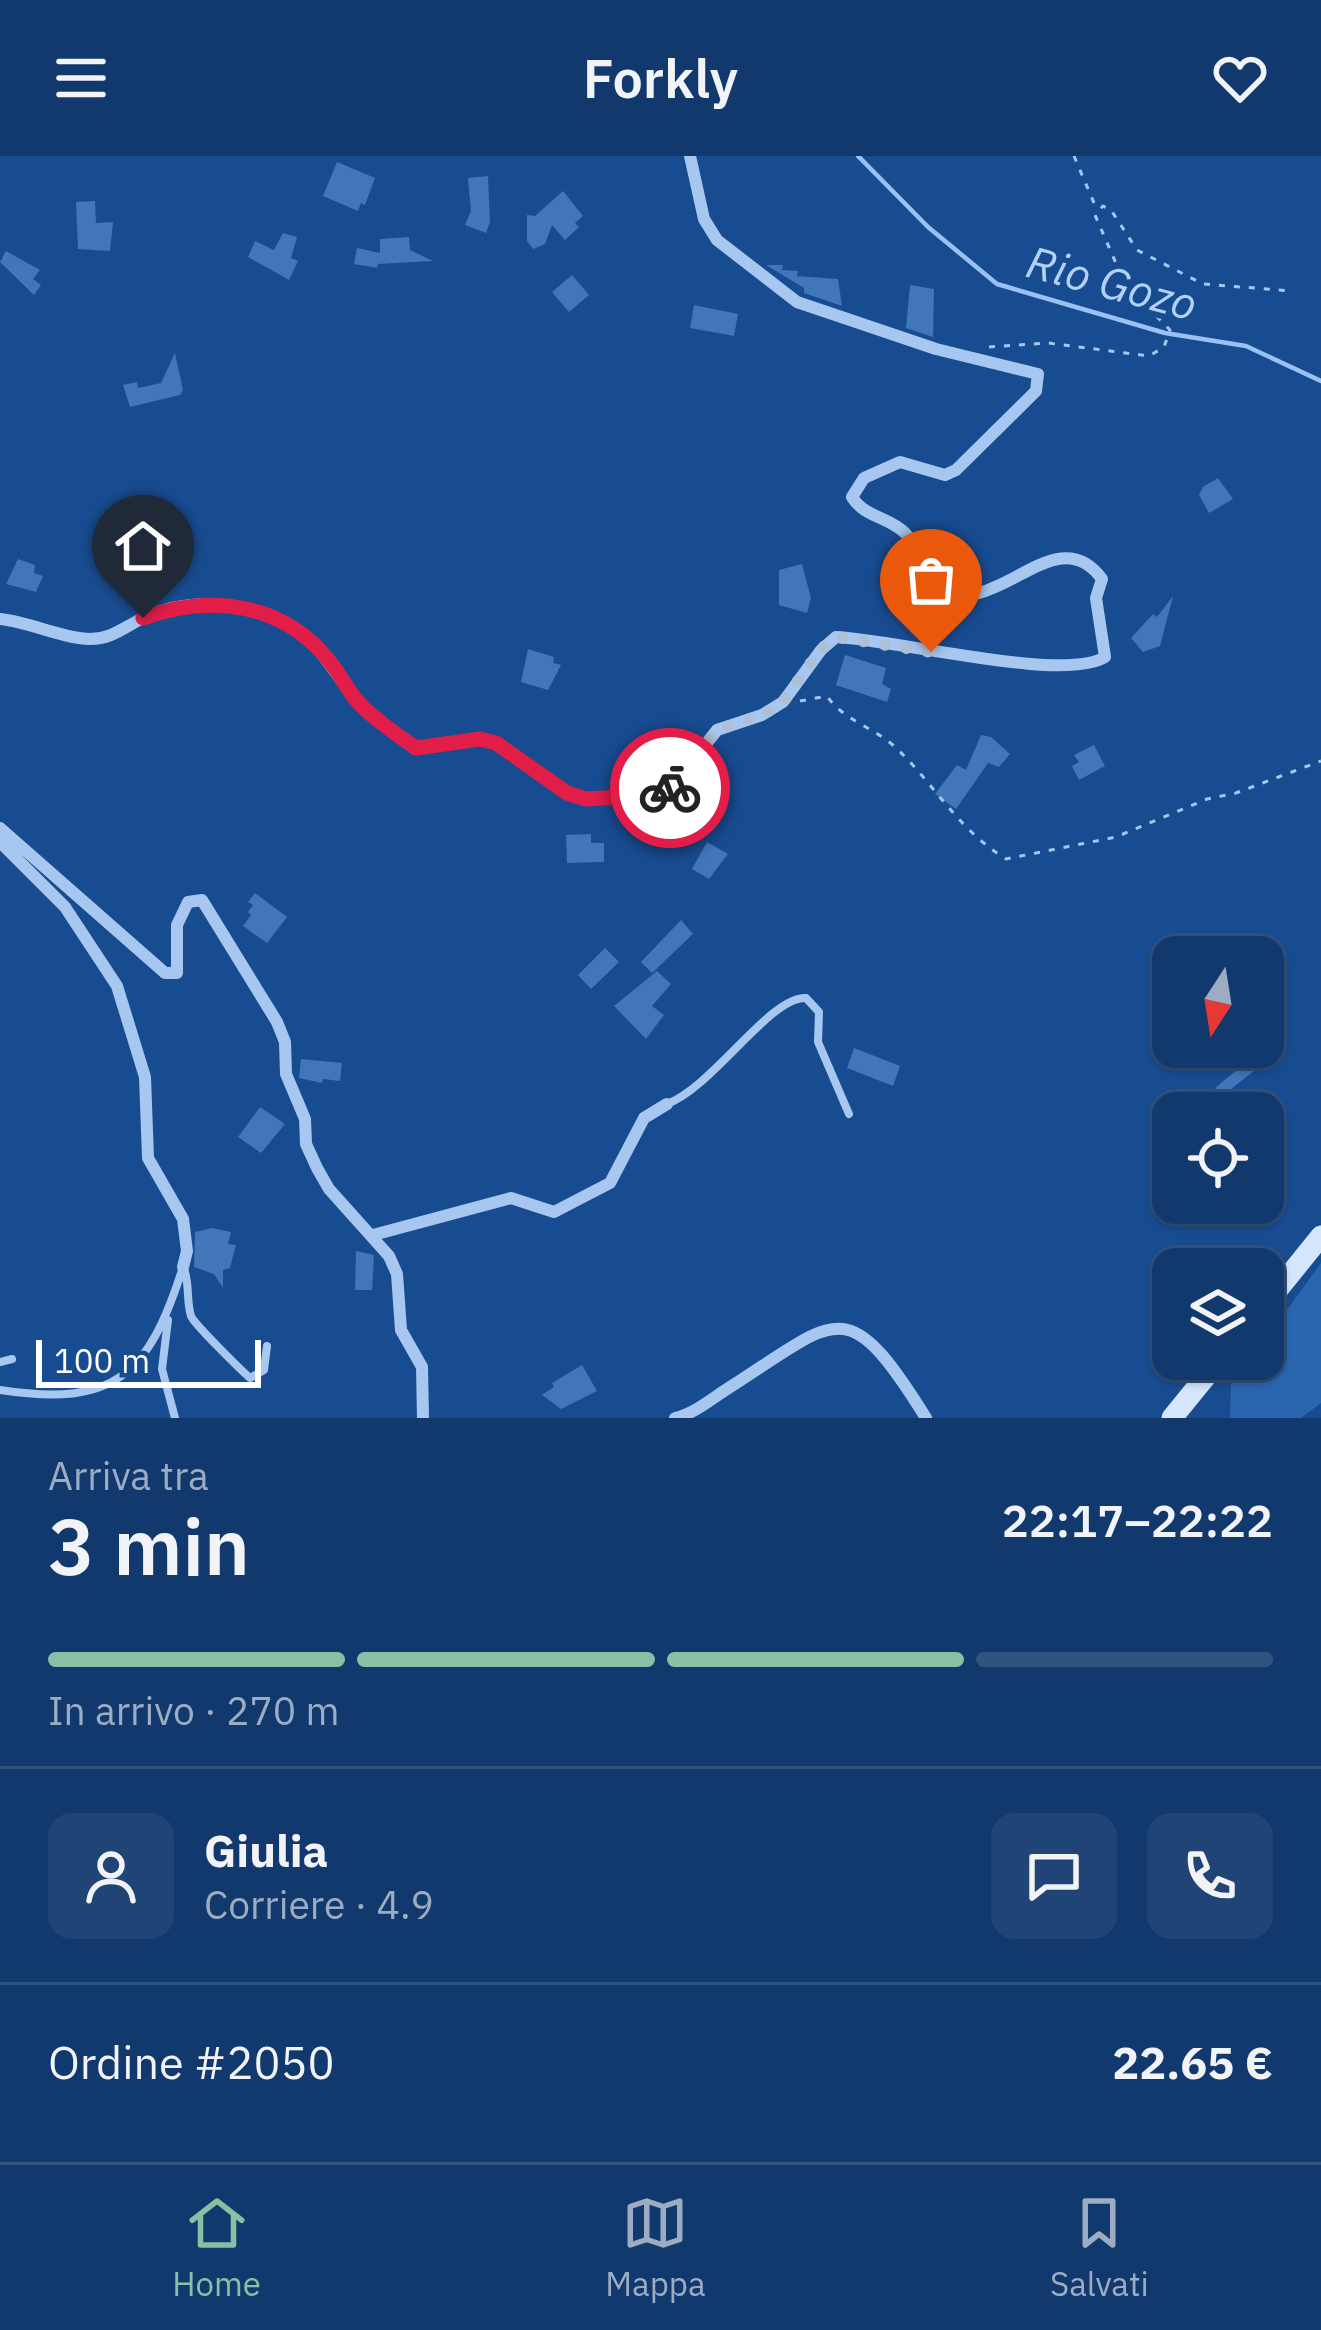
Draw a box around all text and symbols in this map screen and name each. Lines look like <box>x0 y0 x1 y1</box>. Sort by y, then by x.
text: Forkly <box>583 43 738 113</box>
icon: menu <box>48 45 114 111</box>
icon: heart <box>1207 45 1273 111</box>
water label: Rio Gozo <box>1021 231 1204 333</box>
pin <box>92 495 194 618</box>
icon: home <box>110 513 176 579</box>
pin <box>880 529 982 652</box>
icon: bag <box>898 547 964 613</box>
courier <box>610 728 730 848</box>
icon: bike <box>637 755 703 821</box>
north arrow <box>1152 936 1284 1068</box>
map controls <box>1152 936 1284 1380</box>
button: locate <box>1152 1092 1284 1224</box>
button: layers <box>1152 1248 1284 1380</box>
scale bar <box>36 1334 261 1387</box>
text: 100 m <box>54 1339 150 1382</box>
text: Arriva tra <box>48 1450 209 1501</box>
text: 22:17–22:22 <box>1002 1491 1273 1549</box>
text: 3 min <box>48 1495 250 1596</box>
text: In arrivo · 270 m <box>48 1685 339 1736</box>
button: person <box>48 1813 174 1939</box>
button: chat <box>991 1813 1117 1939</box>
button: phone <box>1147 1813 1273 1939</box>
text: Giulia <box>204 1821 328 1879</box>
text: Corriere · 4.9 <box>204 1879 434 1930</box>
text: Ordine #2050 <box>48 2033 334 2091</box>
text: 22.65 € <box>1112 2033 1273 2091</box>
tab: Home <box>172 2190 261 2305</box>
tab: Mappa <box>605 2190 706 2305</box>
tab: Salvati <box>1050 2190 1149 2305</box>

